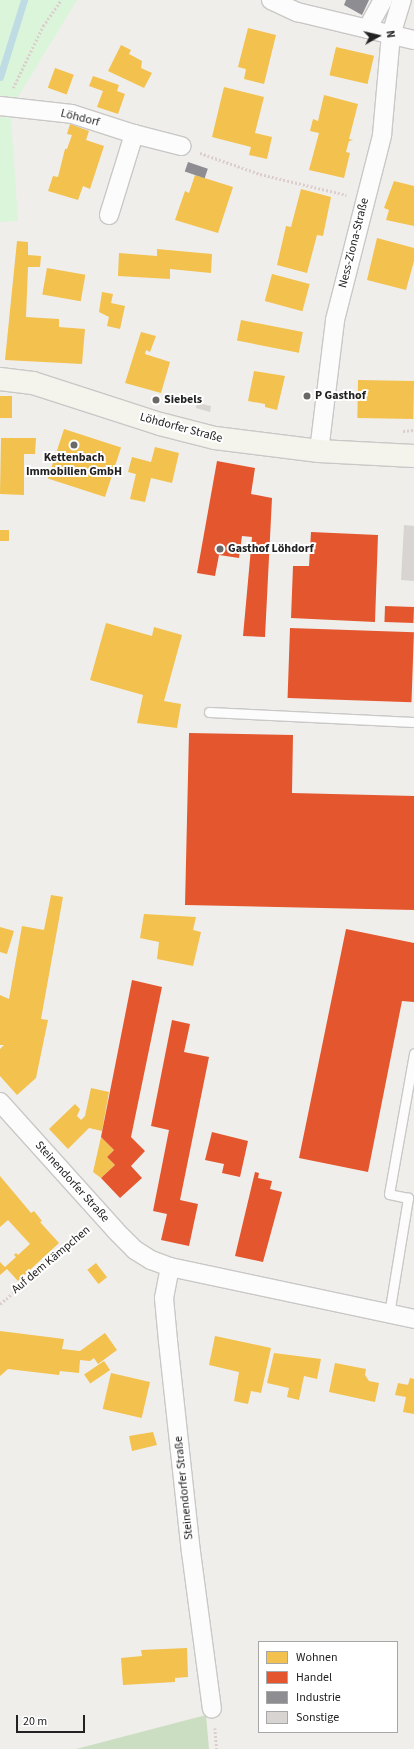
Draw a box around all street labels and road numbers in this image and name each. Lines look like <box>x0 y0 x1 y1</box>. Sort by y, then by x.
street label: Löhdorf <box>59 106 101 130</box>
street label: Ness-Ziona-Straße <box>336 196 372 290</box>
street label: Löhdorfer Straße <box>138 410 224 446</box>
street label: Steinendorfer Straße <box>32 1138 112 1226</box>
street label: Auf dem Kämpchen <box>9 1223 93 1297</box>
street label: Steinendorfer Straße <box>171 1435 197 1541</box>

